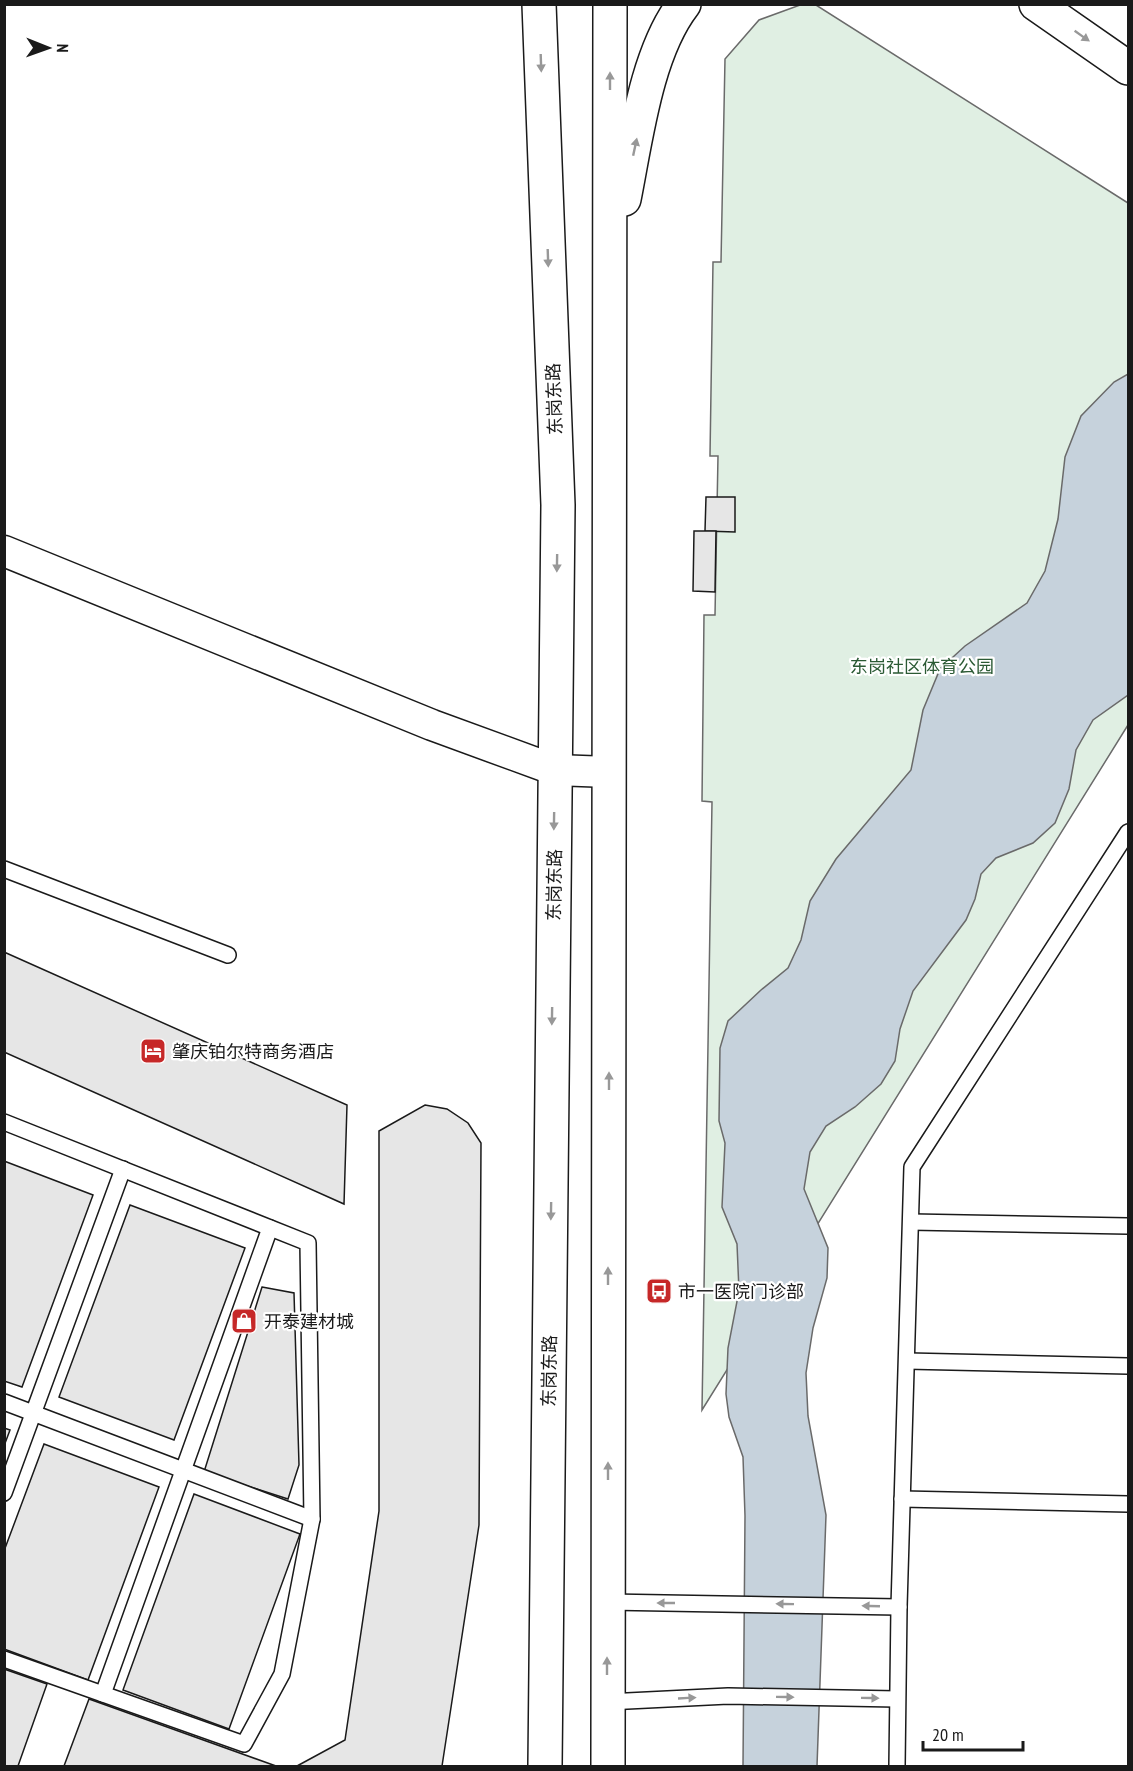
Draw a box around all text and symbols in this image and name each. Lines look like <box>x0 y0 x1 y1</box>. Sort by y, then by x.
north arrow <box>18 18 78 78</box>
one-way arrow <box>1074 31 1091 42</box>
text: N <box>53 44 73 53</box>
one-way arrow <box>536 53 545 72</box>
one-way arrow <box>605 72 615 91</box>
one-way arrow <box>631 137 640 156</box>
one-way arrow <box>544 248 553 267</box>
street label: 东岗东路 <box>541 363 567 435</box>
one-way arrow <box>552 554 562 573</box>
park label: 东岗社区体育公园 <box>850 655 994 678</box>
one-way arrow <box>550 812 559 831</box>
street label: 东岗东路 <box>542 849 566 921</box>
one-way arrow <box>548 1007 557 1026</box>
hotel icon: 肇庆铂尔特商务酒店 <box>138 1036 168 1066</box>
place label: 肇庆铂尔特商务酒店 <box>172 1040 334 1063</box>
one-way arrow <box>604 1072 614 1091</box>
one-way arrow <box>546 1202 555 1221</box>
one-way arrow <box>603 1267 613 1286</box>
bus stop icon: 市一医院门诊部 <box>644 1276 674 1306</box>
place label: 市一医院门诊部 <box>678 1280 804 1303</box>
shop icon: 开泰建材城 <box>229 1306 259 1336</box>
place label: 开泰建材城 <box>264 1310 354 1333</box>
street label: 东岗东路 <box>537 1335 561 1407</box>
one-way arrow <box>603 1462 612 1481</box>
one-way arrow <box>657 1598 676 1608</box>
one-way arrow <box>776 1599 795 1609</box>
one-way arrow <box>862 1601 881 1610</box>
one-way arrow <box>602 1657 612 1676</box>
one-way arrow <box>775 1692 794 1702</box>
one-way arrow <box>860 1693 879 1703</box>
one-way arrow <box>677 1694 696 1703</box>
scale bar <box>923 1714 1024 1752</box>
text: 20 m <box>932 1723 964 1746</box>

